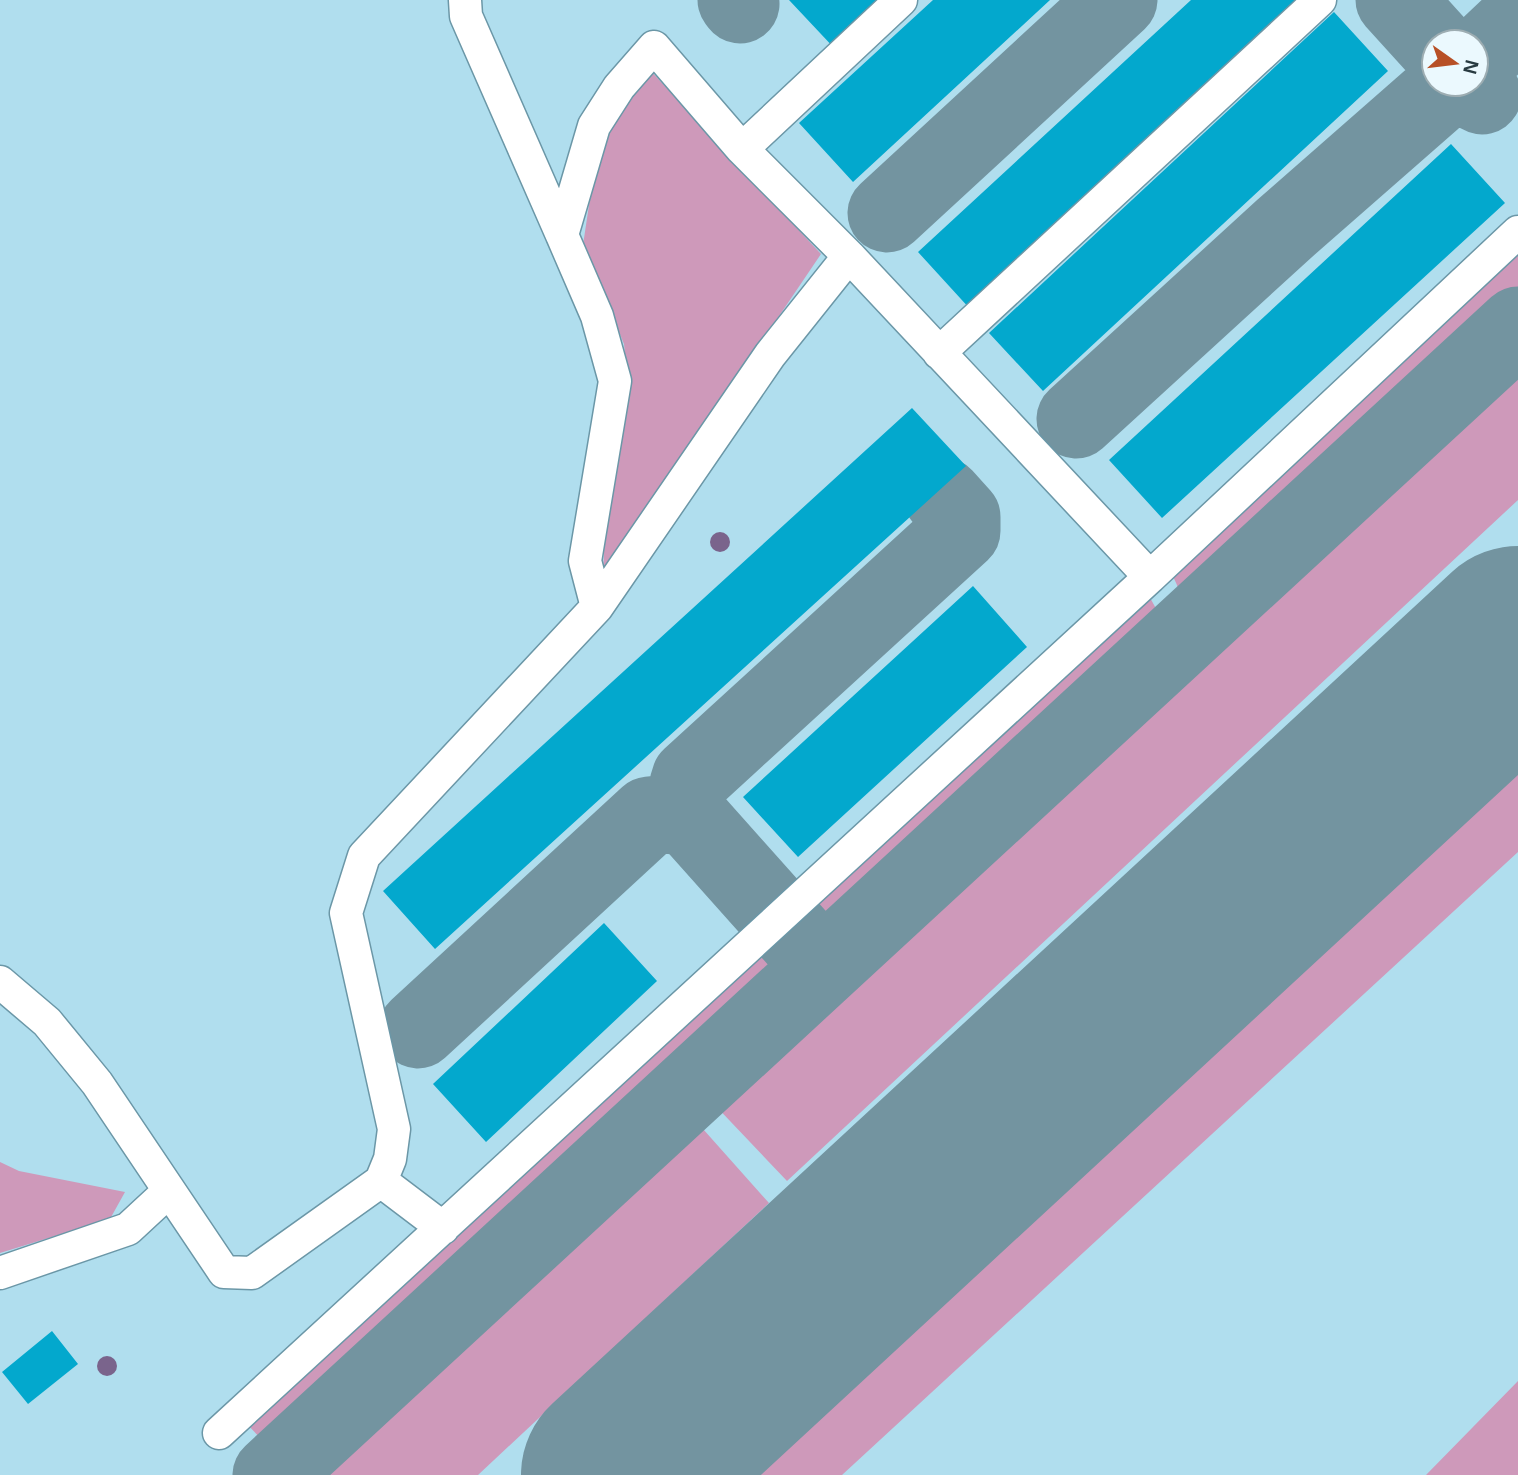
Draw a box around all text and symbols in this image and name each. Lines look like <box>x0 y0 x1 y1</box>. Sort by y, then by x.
north arrow <box>1420 28 1490 98</box>
text: N <box>1459 58 1483 76</box>

